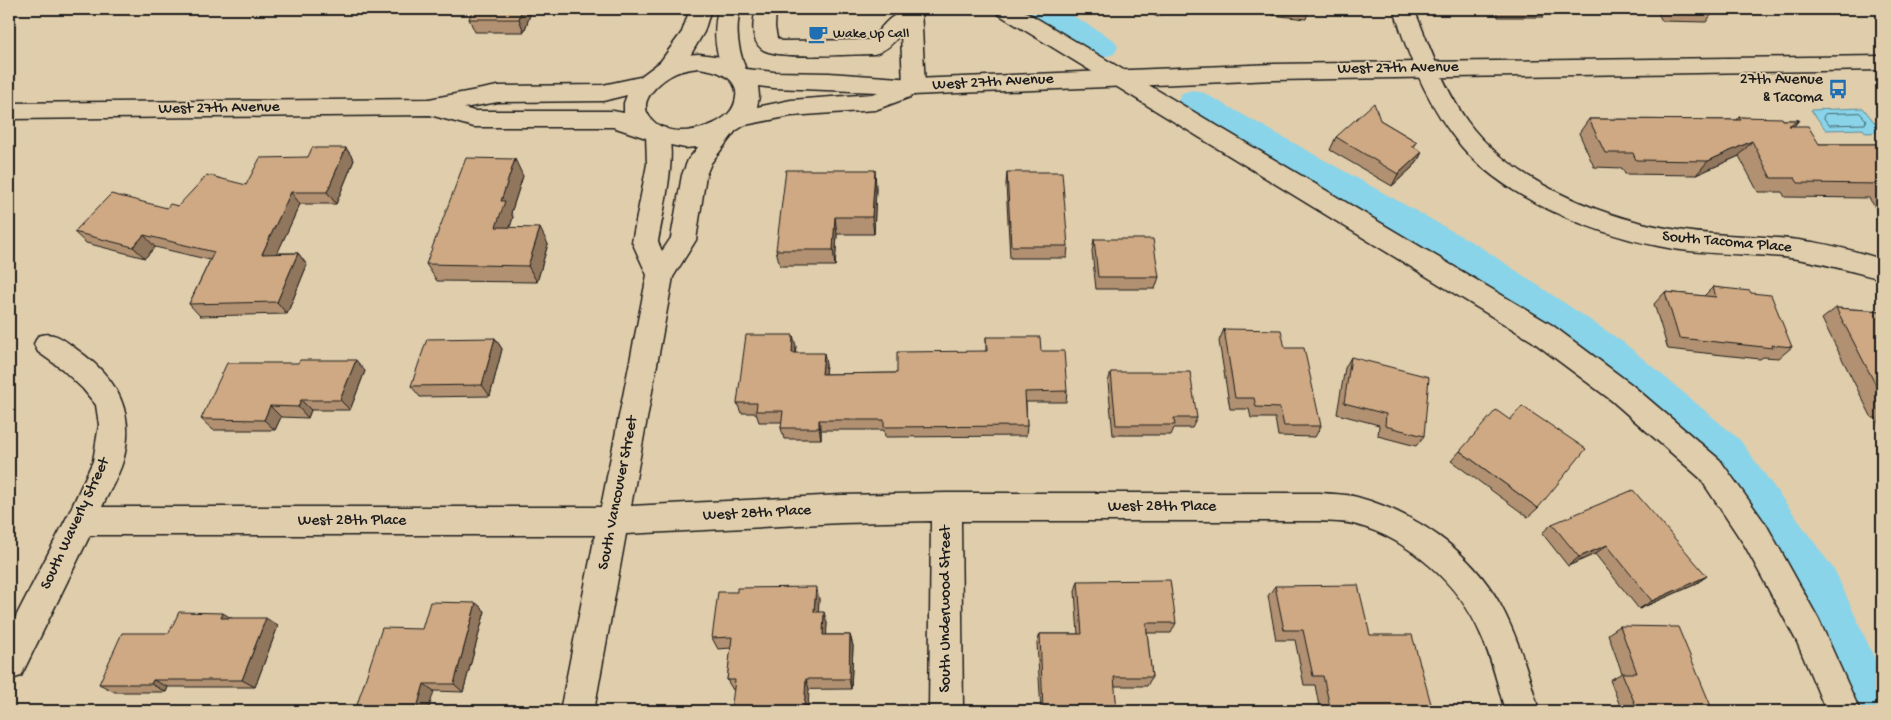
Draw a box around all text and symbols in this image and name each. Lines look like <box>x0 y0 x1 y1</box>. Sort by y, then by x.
cafe icon: Wake Up Call <box>807 23 829 45</box>
place label: Wake Up Call <box>833 26 909 43</box>
street label: West 27th Avenue <box>1337 58 1460 80</box>
street label: West 27th Avenue <box>932 70 1055 96</box>
place label: 27th Avenue & Tacoma <box>1740 71 1824 108</box>
bus stop icon: 27th Avenue & Tacoma <box>1827 78 1849 100</box>
street label: West 27th Avenue <box>158 98 281 120</box>
street label: South Tacoma Place <box>1661 228 1793 258</box>
street label: South Vancouver Street <box>595 413 644 571</box>
street label: South Waverly Street <box>37 454 116 593</box>
street label: West 28th Place <box>1108 498 1217 517</box>
street label: West 28th Place <box>702 502 812 526</box>
street label: West 28th Place <box>298 512 407 531</box>
street label: South Underwood Street <box>937 524 956 693</box>

